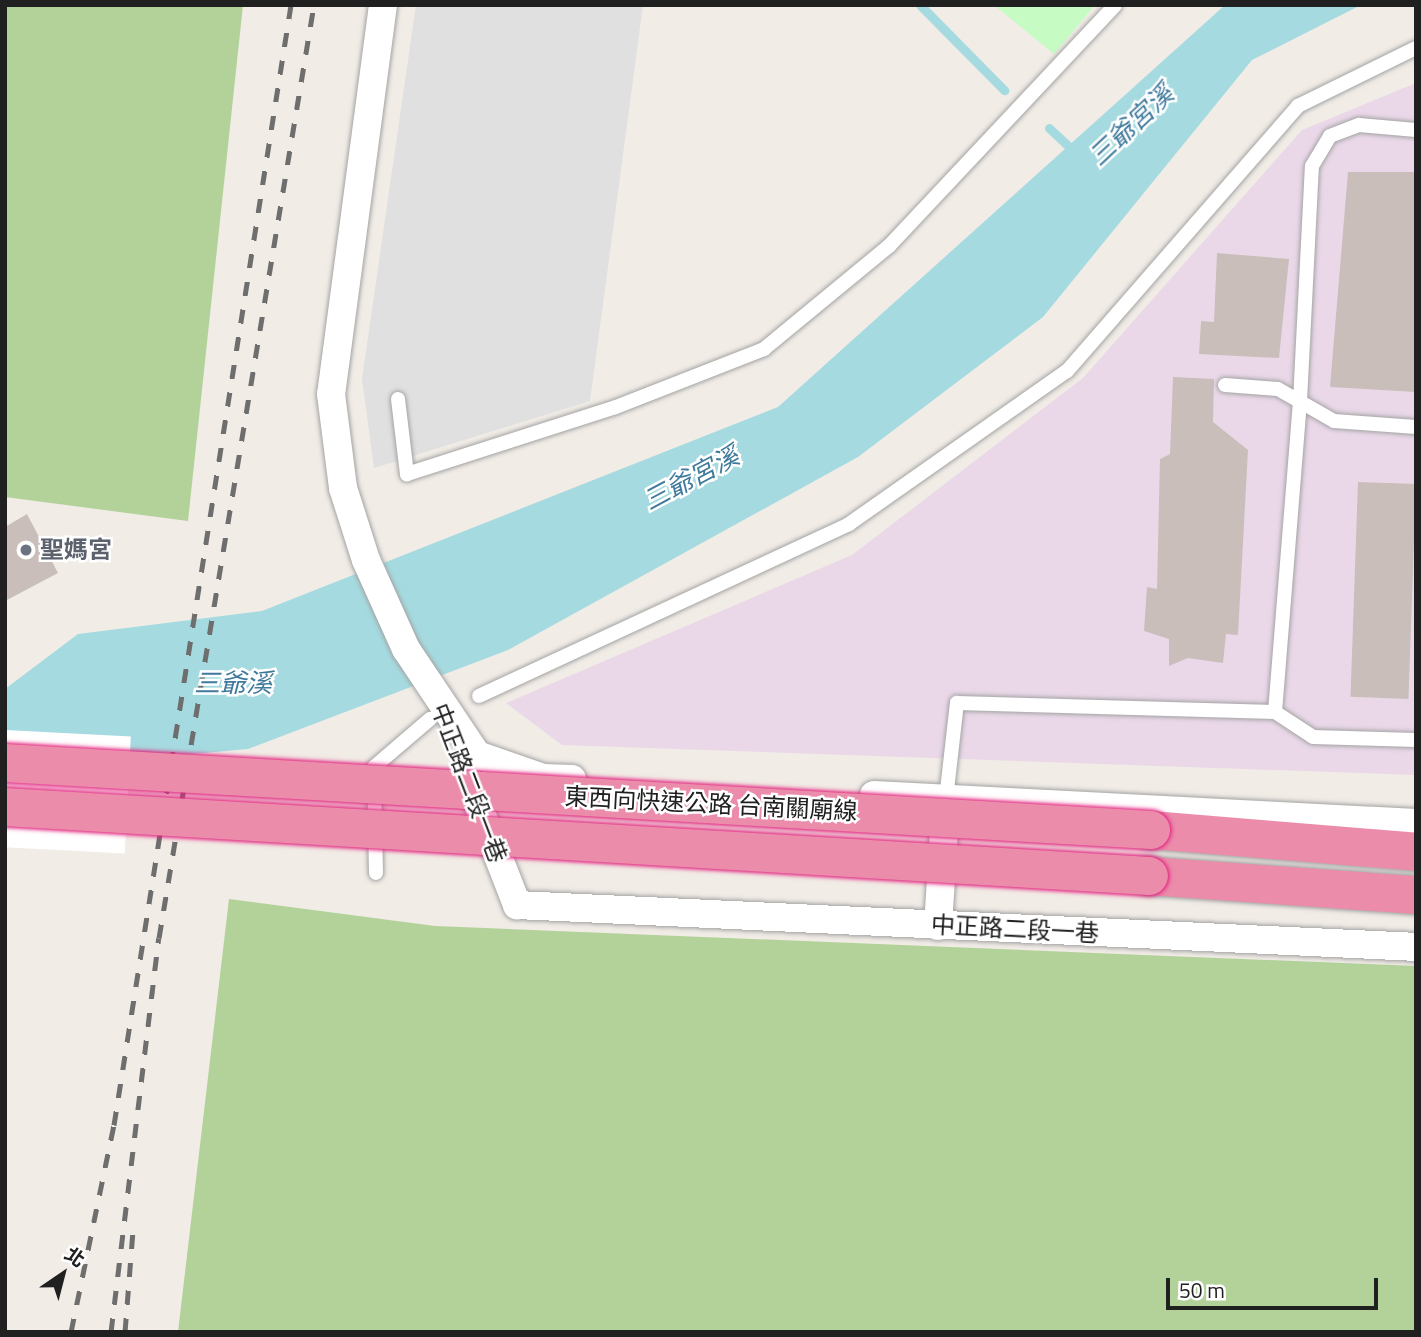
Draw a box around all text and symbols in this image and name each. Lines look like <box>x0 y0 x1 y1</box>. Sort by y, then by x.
water label: 三爺宮溪 <box>1082 78 1180 172</box>
water label: 三爺宮溪 <box>638 440 744 516</box>
place label: 聖媽宮 <box>40 536 112 564</box>
marker: 聖媽宮 <box>18 542 34 558</box>
water label: 三爺溪 <box>194 667 272 699</box>
street label: 中正路二段一巷 <box>425 699 513 867</box>
street label: 東西向快速公路 台南關廟線 <box>564 782 858 826</box>
street label: 中正路二段一巷 <box>930 910 1100 948</box>
north arrow <box>28 1239 98 1309</box>
text: 北 <box>59 1239 91 1274</box>
scale bar <box>1169 1264 1381 1308</box>
text: 50 m <box>1179 1274 1225 1306</box>

